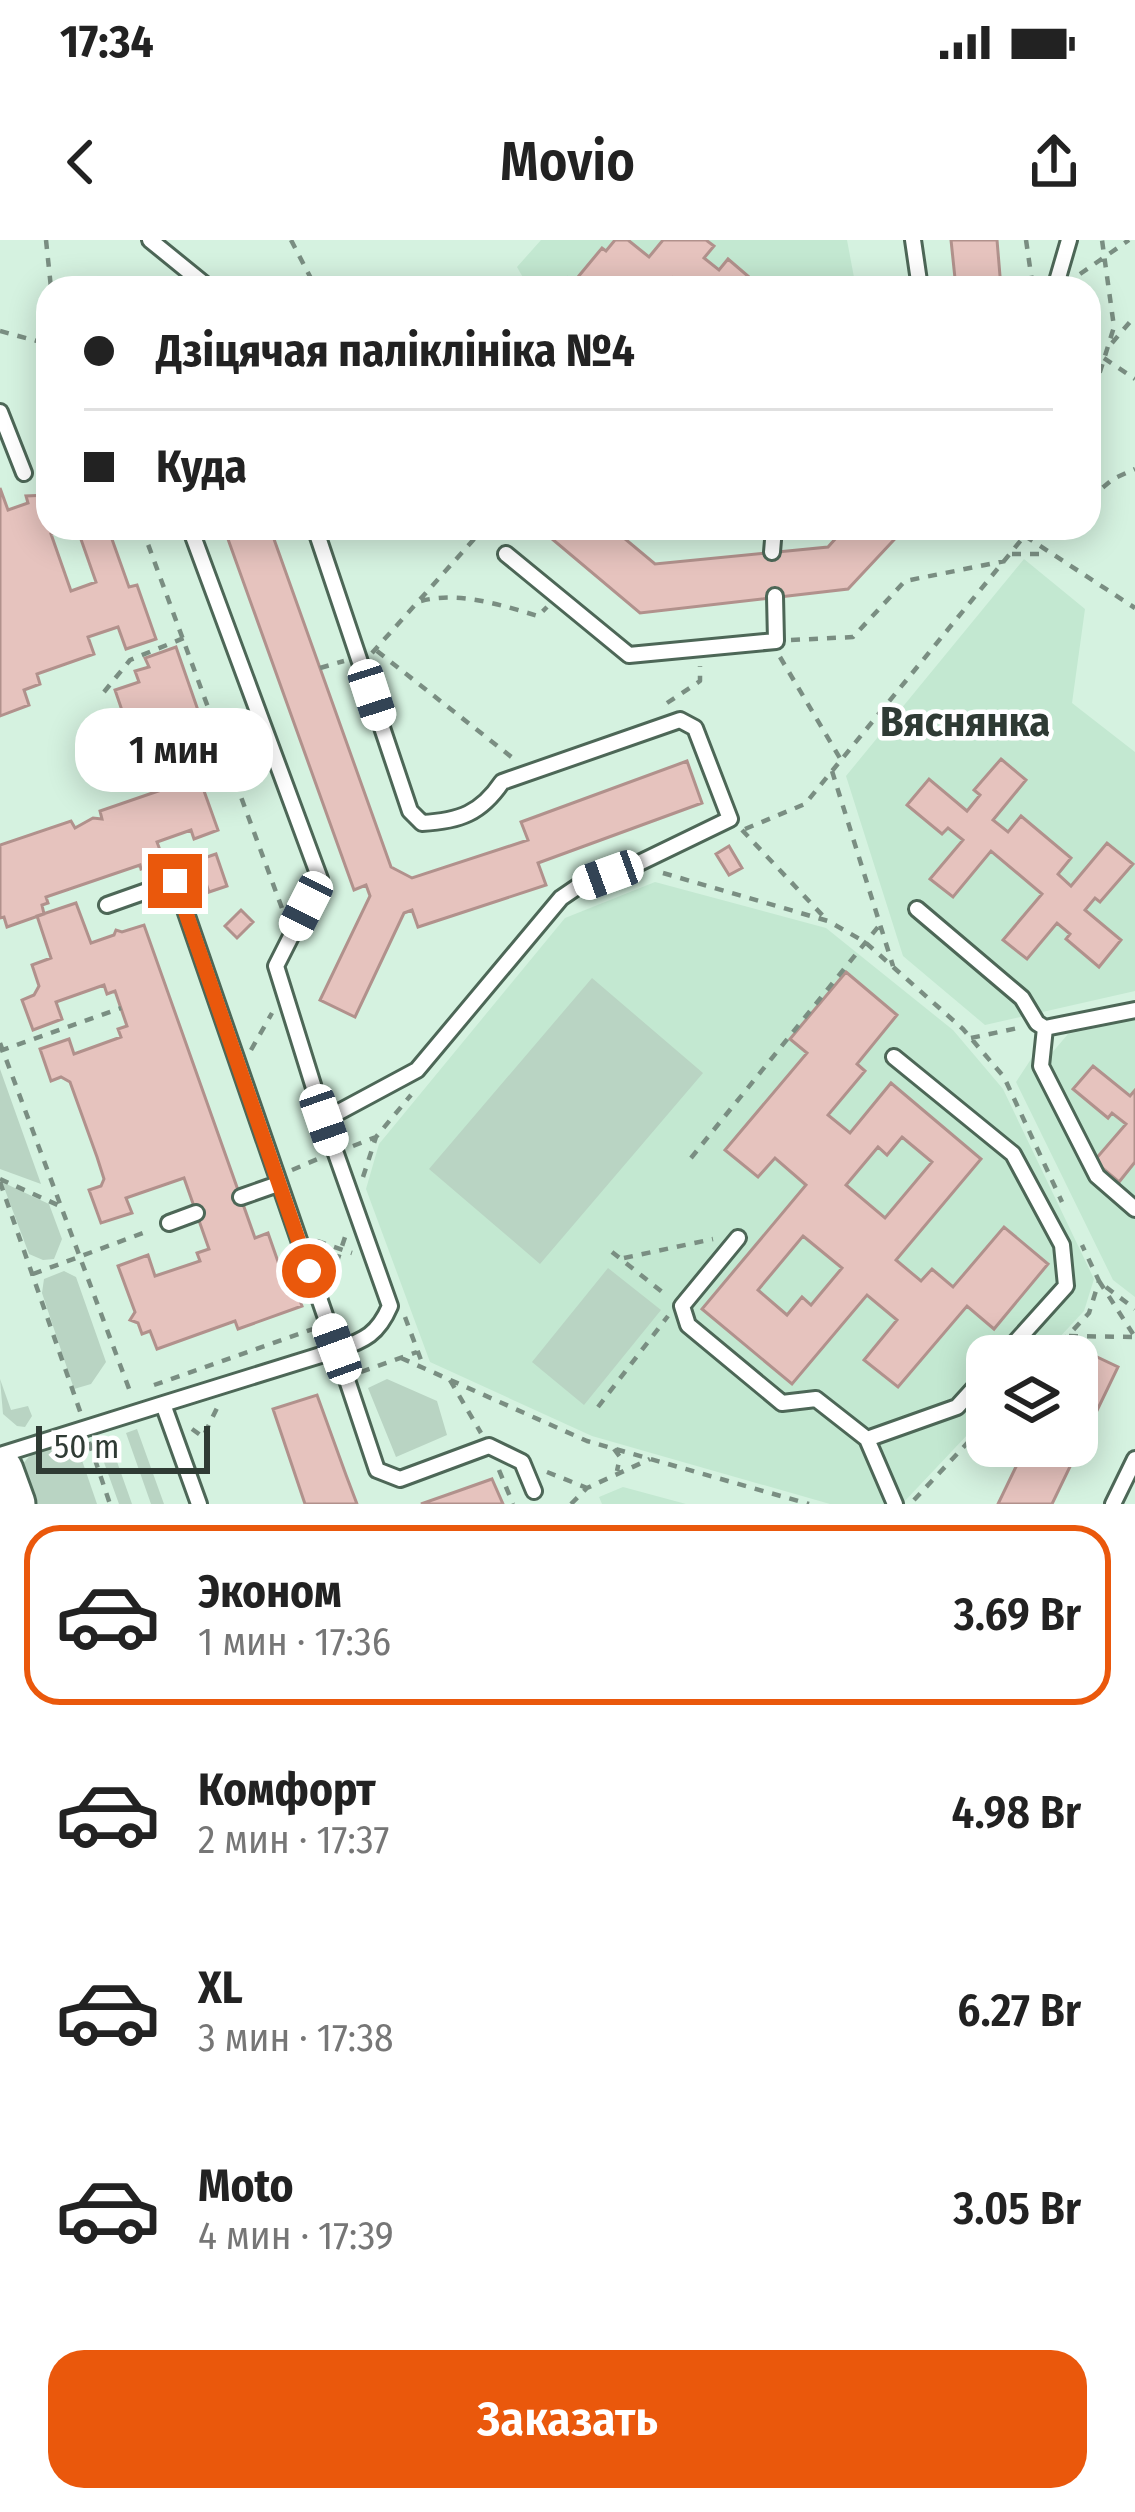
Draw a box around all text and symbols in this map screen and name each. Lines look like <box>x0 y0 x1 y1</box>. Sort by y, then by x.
text: 17:34 <box>60 15 154 69</box>
icon: back <box>48 129 114 195</box>
icon: share <box>1021 129 1087 195</box>
text: Movio <box>500 130 635 194</box>
text: Дзіцячая паліклініка №4 <box>156 324 635 378</box>
text: Куда <box>156 440 247 494</box>
car <box>344 655 400 735</box>
district label: Вяснянка <box>880 697 1050 747</box>
callout: 1 мин <box>76 707 274 791</box>
text: 1 мин <box>129 727 219 773</box>
car <box>568 846 648 904</box>
route end <box>148 854 202 908</box>
car <box>274 866 338 946</box>
car <box>295 1080 353 1160</box>
route start <box>282 1244 336 1298</box>
car <box>308 1309 366 1389</box>
map controls <box>966 1335 1098 1467</box>
button: layers <box>966 1335 1098 1467</box>
scale bar <box>36 1420 210 1473</box>
text: 50 m <box>54 1427 119 1467</box>
icon: car <box>54 1561 162 1669</box>
text: Эконом <box>198 1565 342 1619</box>
text: 3.69 Br <box>954 1588 1081 1642</box>
text: 1 мин · 17:36 <box>198 1619 391 1665</box>
icon: car <box>54 1759 162 1867</box>
text: Комфорт <box>198 1763 376 1817</box>
text: 4.98 Br <box>952 1786 1081 1840</box>
text: 2 мин · 17:37 <box>198 1817 389 1863</box>
icon: car <box>54 1957 162 2065</box>
text: XL <box>198 1961 243 2015</box>
text: 6.27 Br <box>957 1984 1081 2038</box>
text: 3 мин · 17:38 <box>198 2015 394 2061</box>
icon: car <box>54 2155 162 2263</box>
text: Moto <box>198 2159 294 2213</box>
text: 3.05 Br <box>953 2182 1081 2236</box>
text: 4 мин · 17:39 <box>198 2213 394 2259</box>
button: Заказать <box>48 2350 1087 2488</box>

